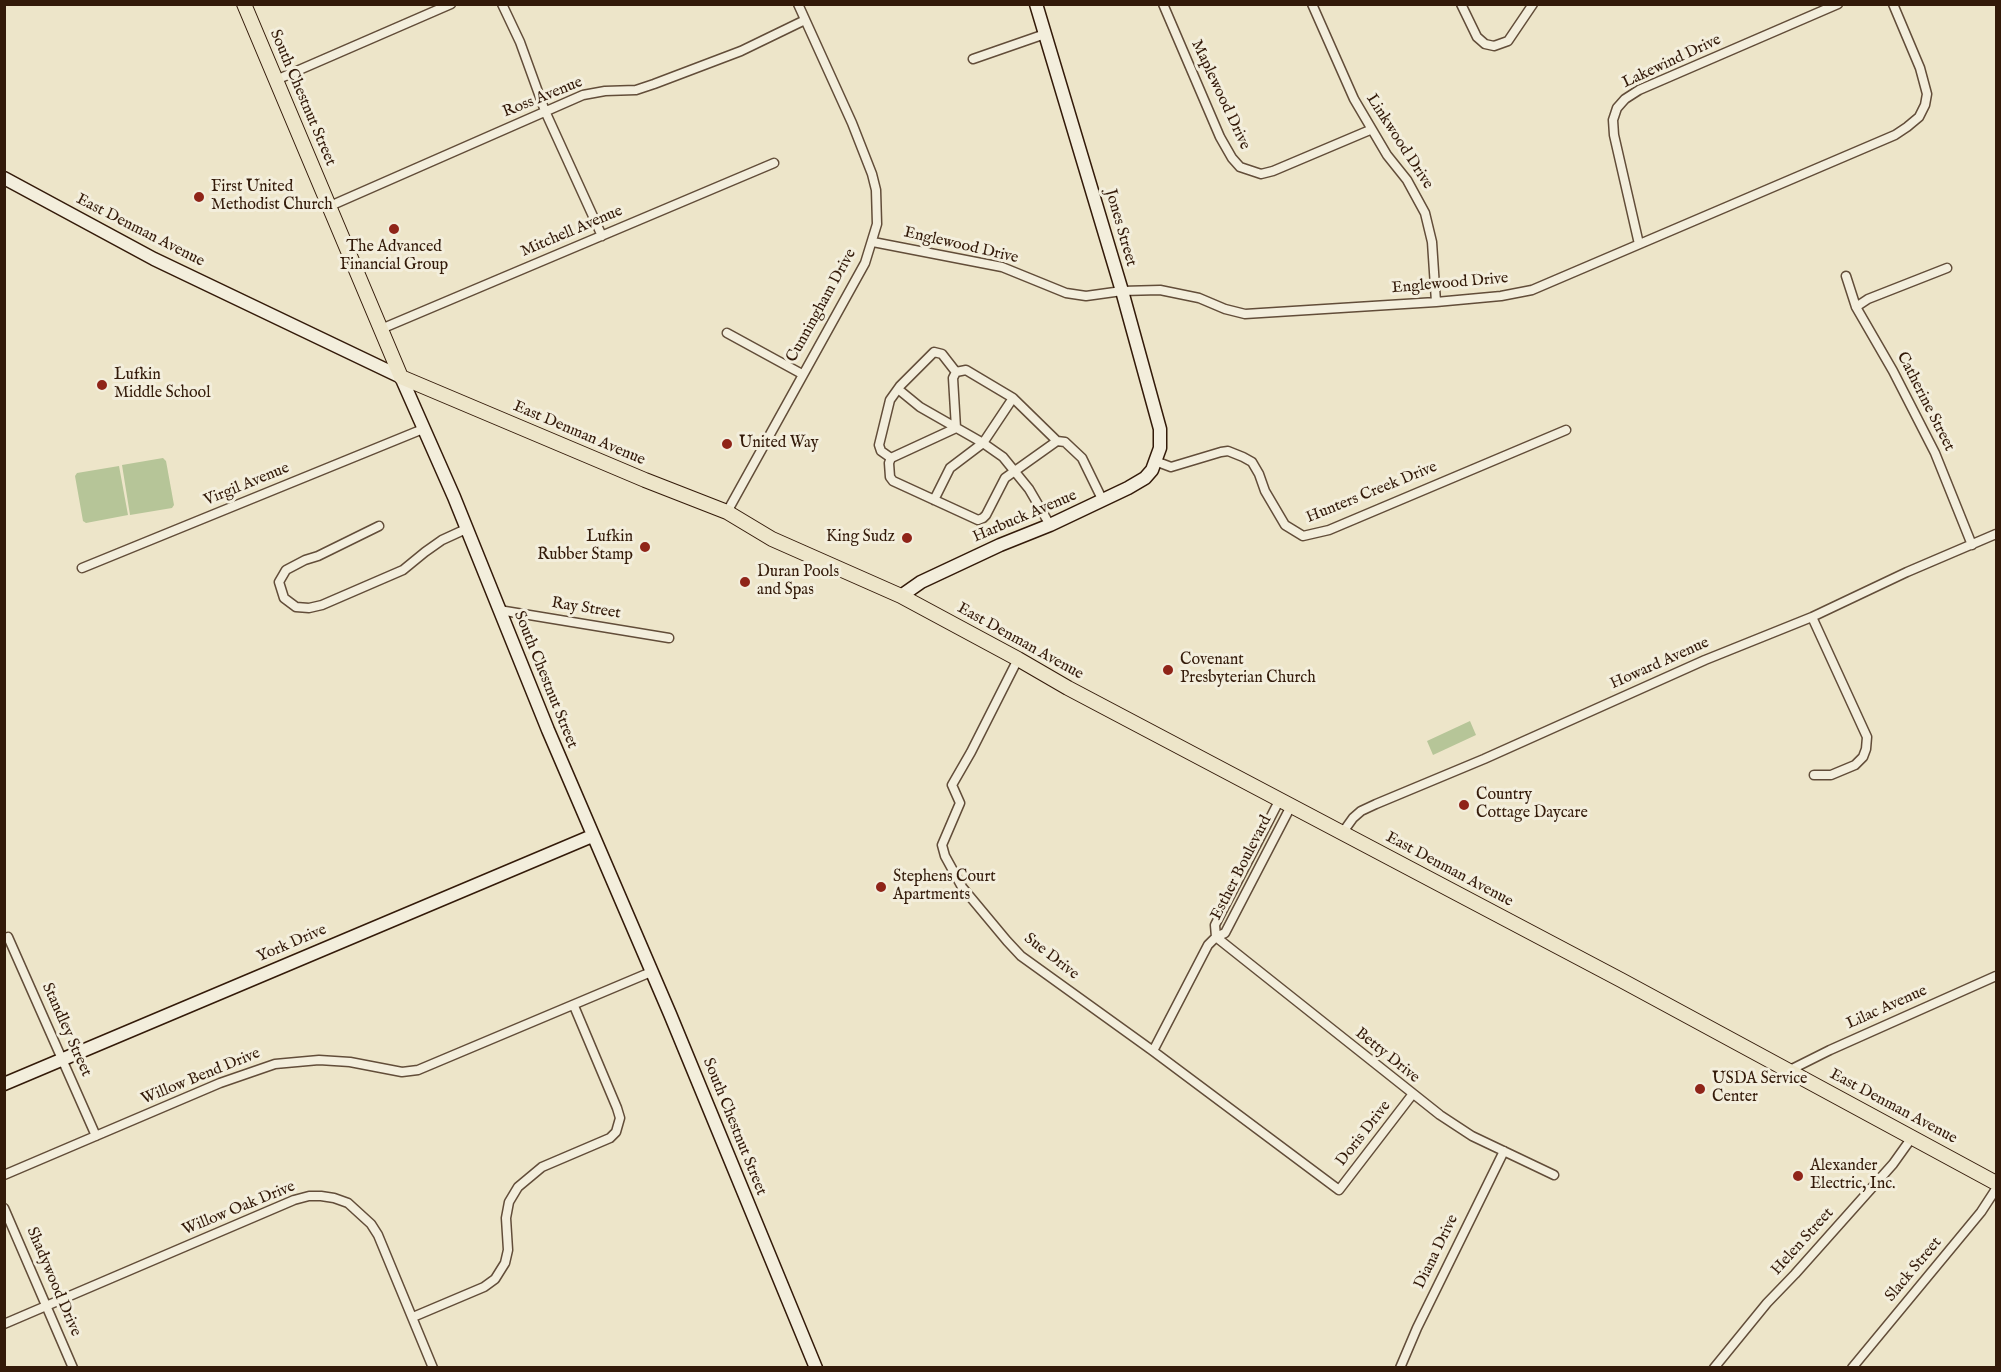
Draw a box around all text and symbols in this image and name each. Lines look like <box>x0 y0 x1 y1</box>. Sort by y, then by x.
street label: South Chestnut Street <box>265 27 339 169</box>
street label: Lakewind Drive <box>1620 31 1724 93</box>
street label: Maplewood Drive <box>1186 37 1254 153</box>
street label: Ross Avenue <box>500 73 586 123</box>
street label: Linkwood Drive <box>1361 91 1437 193</box>
place label: First United Methodist Church <box>211 178 333 216</box>
street label: Jones Street <box>1100 187 1140 269</box>
street label: East Denman Avenue <box>73 190 207 272</box>
marker: First United Methodist Church <box>192 190 206 204</box>
street label: Mitchell Avenue <box>518 202 626 262</box>
marker: The Advanced Financial Group <box>387 222 401 236</box>
street label: Englewood Drive <box>902 224 1020 268</box>
place label: The Advanced Financial Group <box>340 238 448 276</box>
street label: Cunningham Drive <box>783 246 861 366</box>
street label: Englewood Drive <box>1391 269 1509 299</box>
street label: Catherine Street <box>1892 349 1958 455</box>
place label: Lufkin Middle School <box>114 366 211 404</box>
marker: Lufkin Middle School <box>95 378 109 392</box>
street label: East Denman Avenue <box>510 398 648 470</box>
place label: United Way <box>739 434 819 454</box>
marker: United Way <box>720 437 734 451</box>
street label: Hunters Creek Drive <box>1304 458 1440 528</box>
street label: Virgil Avenue <box>202 459 292 511</box>
street label: Harbuck Avenue <box>970 486 1080 548</box>
place label: Lufkin Rubber Stamp <box>537 528 633 566</box>
place label: King Sudz <box>826 528 895 548</box>
marker: King Sudz <box>900 531 914 545</box>
marker: Lufkin Rubber Stamp <box>638 540 652 554</box>
place label: Duran Pools and Spas <box>757 563 839 601</box>
marker: Duran Pools and Spas <box>738 575 752 589</box>
street label: Ray Street <box>550 594 622 624</box>
street label: East Denman Avenue <box>953 599 1087 685</box>
street label: South Chestnut Street <box>509 609 581 751</box>
street label: Howard Avenue <box>1608 634 1712 694</box>
place label: Covenant Presbyterian Church <box>1180 651 1316 689</box>
marker: Covenant Presbyterian Church <box>1161 663 1175 677</box>
place label: Country Cottage Daycare <box>1476 786 1588 824</box>
marker: Country Cottage Daycare <box>1457 798 1471 812</box>
street label: Esther Boulevard <box>1207 812 1277 924</box>
street label: East Denman Avenue <box>1382 828 1516 912</box>
place label: Stephens Court Apartments <box>893 868 996 906</box>
marker: Stephens Court Apartments <box>874 880 888 894</box>
street label: York Drive <box>254 921 330 967</box>
street label: Sue Drive <box>1020 930 1082 984</box>
street label: Standley Street <box>37 980 95 1080</box>
street label: Lilac Avenue <box>1844 982 1930 1034</box>
street label: Betty Drive <box>1351 1024 1423 1088</box>
street label: Willow Bend Drive <box>139 1044 263 1110</box>
street label: South Chestnut Street <box>698 1056 770 1198</box>
street label: East Denman Avenue <box>1826 1065 1960 1149</box>
place label: USDA Service Center <box>1712 1070 1807 1108</box>
marker: USDA Service Center <box>1693 1082 1707 1096</box>
street label: Doris Drive <box>1332 1097 1396 1171</box>
place label: Alexander Electric, Inc. <box>1810 1157 1896 1195</box>
marker: Alexander Electric, Inc. <box>1791 1169 1805 1183</box>
street label: Willow Oak Drive <box>180 1178 298 1240</box>
street label: Helen Street <box>1768 1204 1838 1280</box>
street label: Diana Drive <box>1411 1212 1463 1292</box>
street label: Shadywood Drive <box>21 1224 85 1340</box>
street label: Slack Street <box>1882 1234 1946 1306</box>

